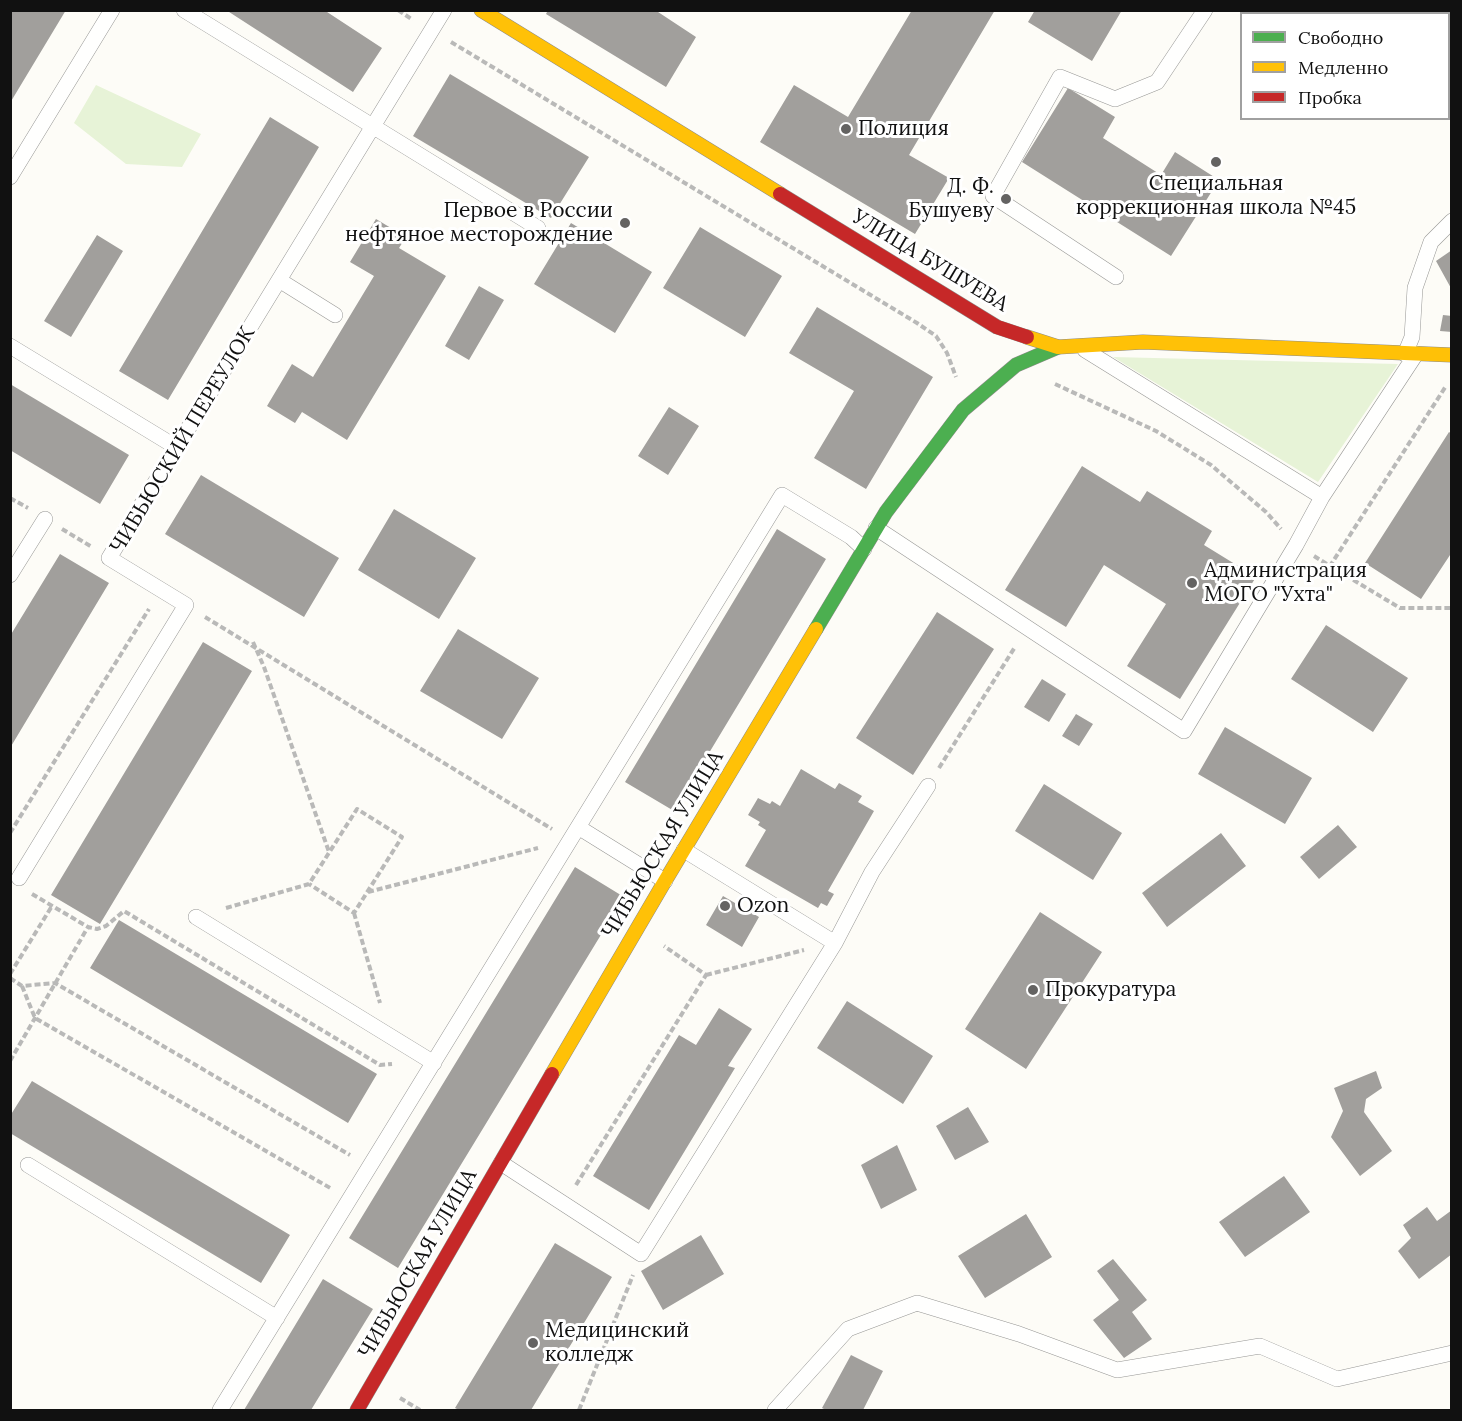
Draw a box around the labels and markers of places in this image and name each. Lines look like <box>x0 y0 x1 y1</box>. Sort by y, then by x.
place label: Полиция <box>858 116 949 142</box>
marker: Полиция <box>839 122 853 136</box>
marker: Специальная коррекционная школа №45 <box>1209 155 1223 169</box>
place label: Специальная коррекционная школа №45 <box>1076 171 1356 221</box>
place label: Д. Ф. Бушуеву <box>908 174 994 224</box>
marker: Д. Ф. Бушуеву <box>999 192 1013 206</box>
place label: Первое в России нефтяное месторождение <box>345 198 613 248</box>
marker: Первое в России нефтяное месторождение <box>618 216 632 230</box>
place label: Администрация МОГО "Ухта" <box>1204 558 1367 608</box>
marker: Администрация МОГО "Ухта" <box>1185 576 1199 590</box>
place label: Ozon <box>737 893 789 919</box>
marker: Ozon <box>718 899 732 913</box>
place label: Прокуратура <box>1045 977 1176 1003</box>
marker: Прокуратура <box>1026 983 1040 997</box>
place label: Медицинский колледж <box>545 1318 689 1368</box>
marker: Медицинский колледж <box>526 1336 540 1350</box>

